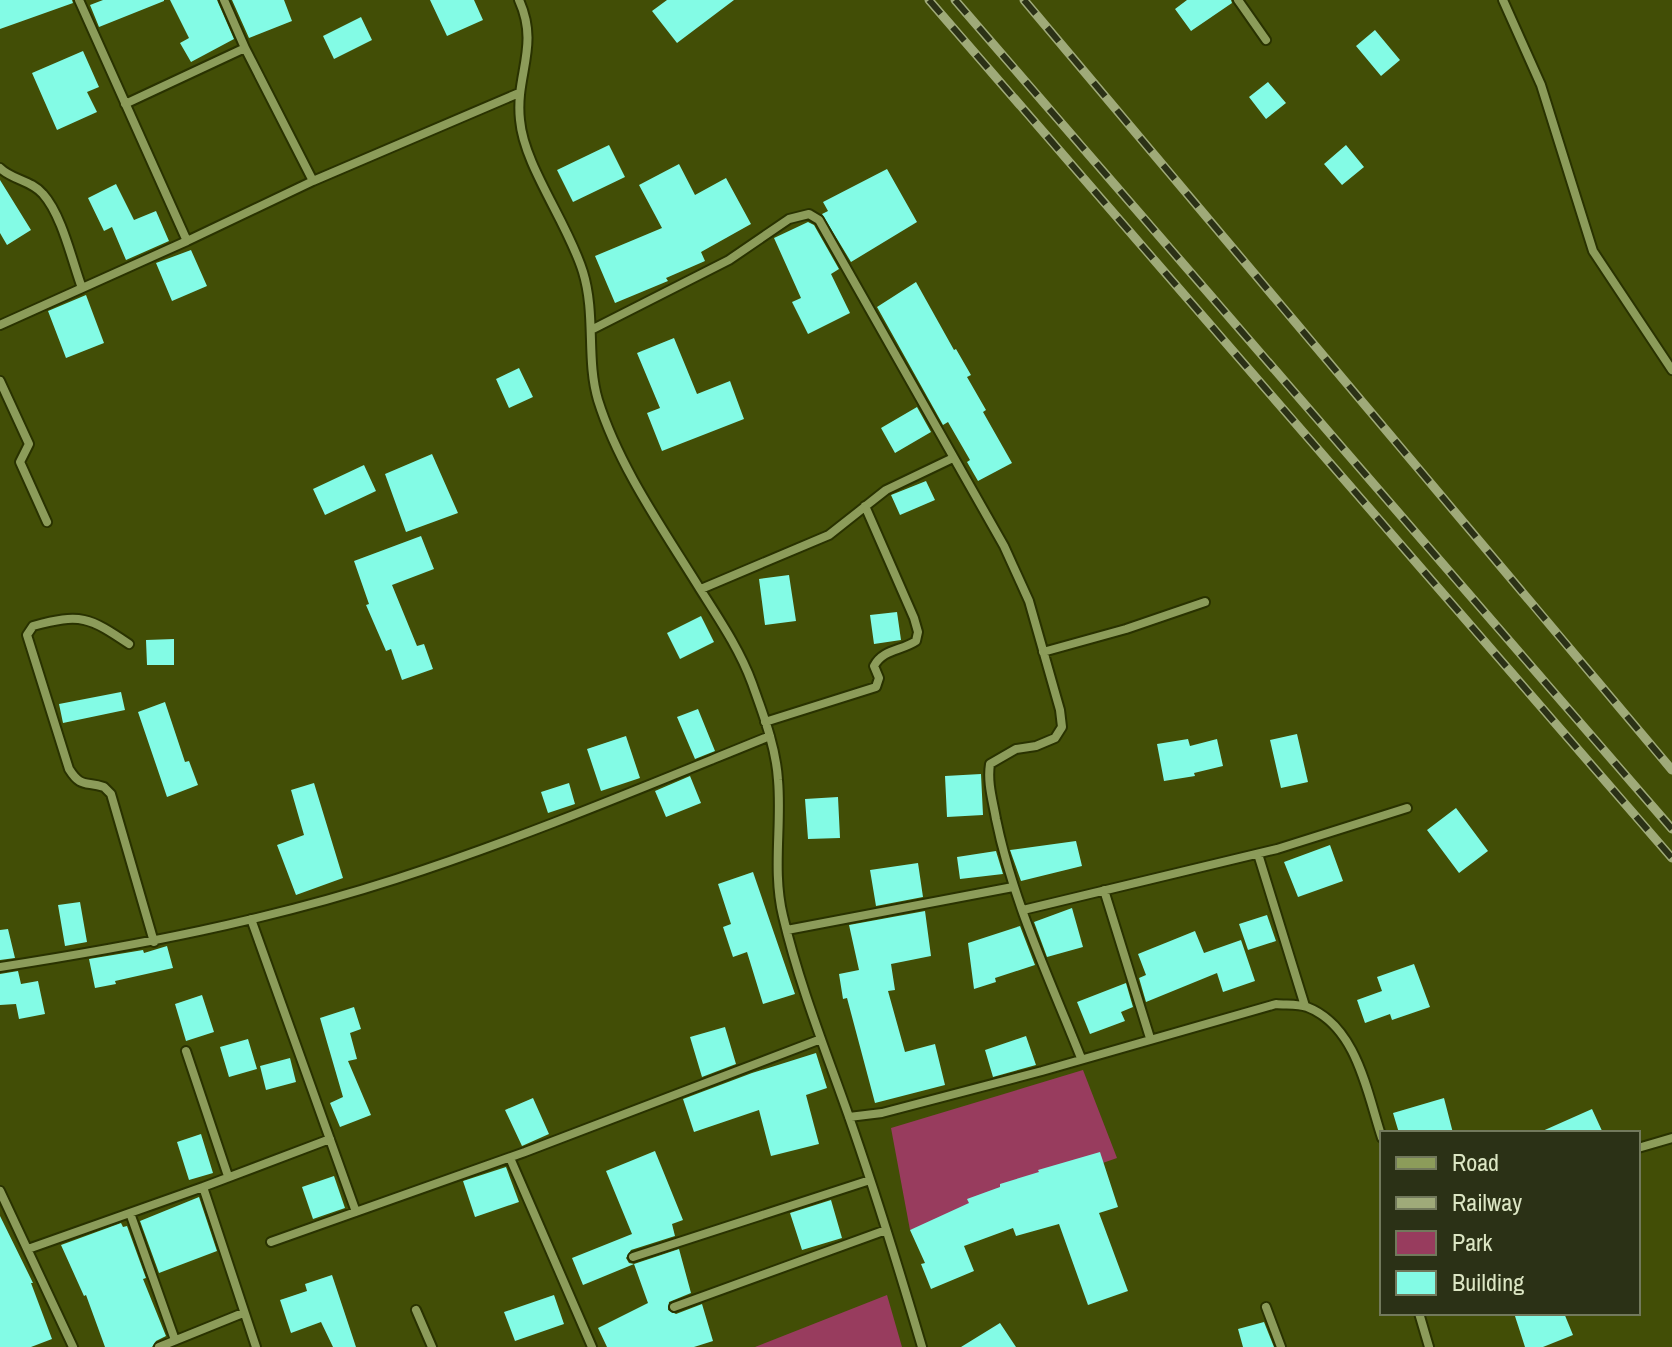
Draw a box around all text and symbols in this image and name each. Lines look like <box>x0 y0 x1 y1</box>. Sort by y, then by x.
legend <box>1380 1131 1640 1315</box>
text: Road <box>1452 1146 1499 1178</box>
text: Railway <box>1452 1186 1522 1218</box>
text: Park <box>1452 1226 1493 1258</box>
text: Building <box>1452 1266 1524 1298</box>

